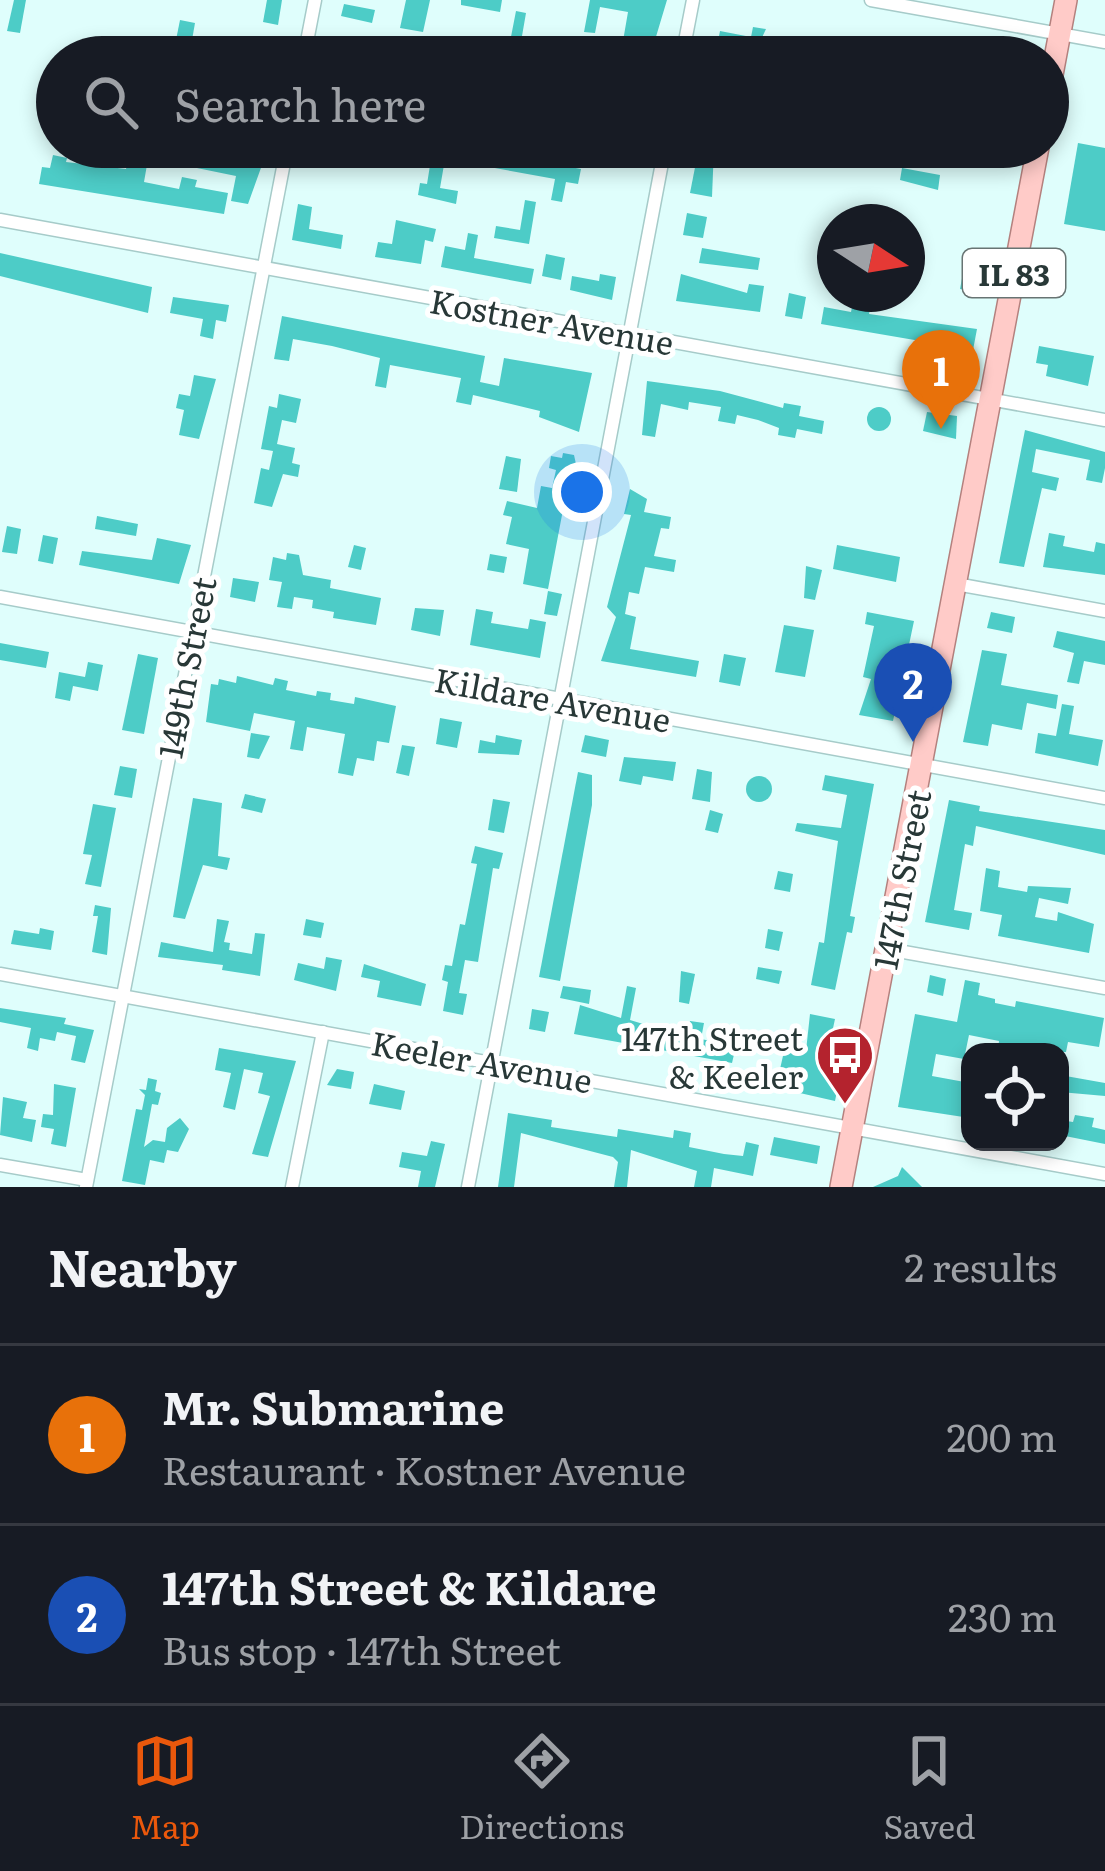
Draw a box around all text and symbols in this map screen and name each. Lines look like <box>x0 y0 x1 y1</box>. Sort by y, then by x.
search box <box>36 36 1069 168</box>
icon: search <box>78 69 144 135</box>
text: Search here <box>174 69 426 136</box>
north arrow <box>817 204 925 312</box>
road number: IL 83 <box>963 249 1065 297</box>
street label: Kostner Avenue <box>426 274 678 366</box>
pin: 1 <box>902 330 980 429</box>
your location <box>552 462 612 522</box>
street label: 149th Street <box>143 571 227 762</box>
pin: 2 <box>874 643 952 742</box>
street label: Kildare Avenue <box>431 653 675 743</box>
street label: 147th Street <box>859 784 942 973</box>
place label: 147th Street & Keeler <box>621 1012 804 1099</box>
street label: Keeler Avenue <box>368 1016 596 1104</box>
bus stop icon: 147th Street & Keeler <box>814 1024 876 1106</box>
map controls <box>961 1043 1069 1151</box>
button: locate <box>961 1043 1069 1151</box>
text: Nearby <box>48 1227 237 1303</box>
text: 2 results <box>904 1236 1057 1294</box>
text: Mr. Submarine <box>162 1372 505 1439</box>
text: 1 <box>79 1406 95 1464</box>
text: 200 m <box>947 1406 1057 1464</box>
text: Restaurant · Kostner Avenue <box>162 1439 686 1497</box>
text: 147th Street & Kildare <box>162 1552 657 1619</box>
text: 2 <box>77 1586 97 1644</box>
text: 230 m <box>948 1586 1057 1644</box>
text: Bus stop · 147th Street <box>162 1619 561 1677</box>
tab: Map <box>130 1728 200 1849</box>
tab: Directions <box>459 1728 624 1849</box>
tab: Saved <box>883 1728 975 1849</box>

